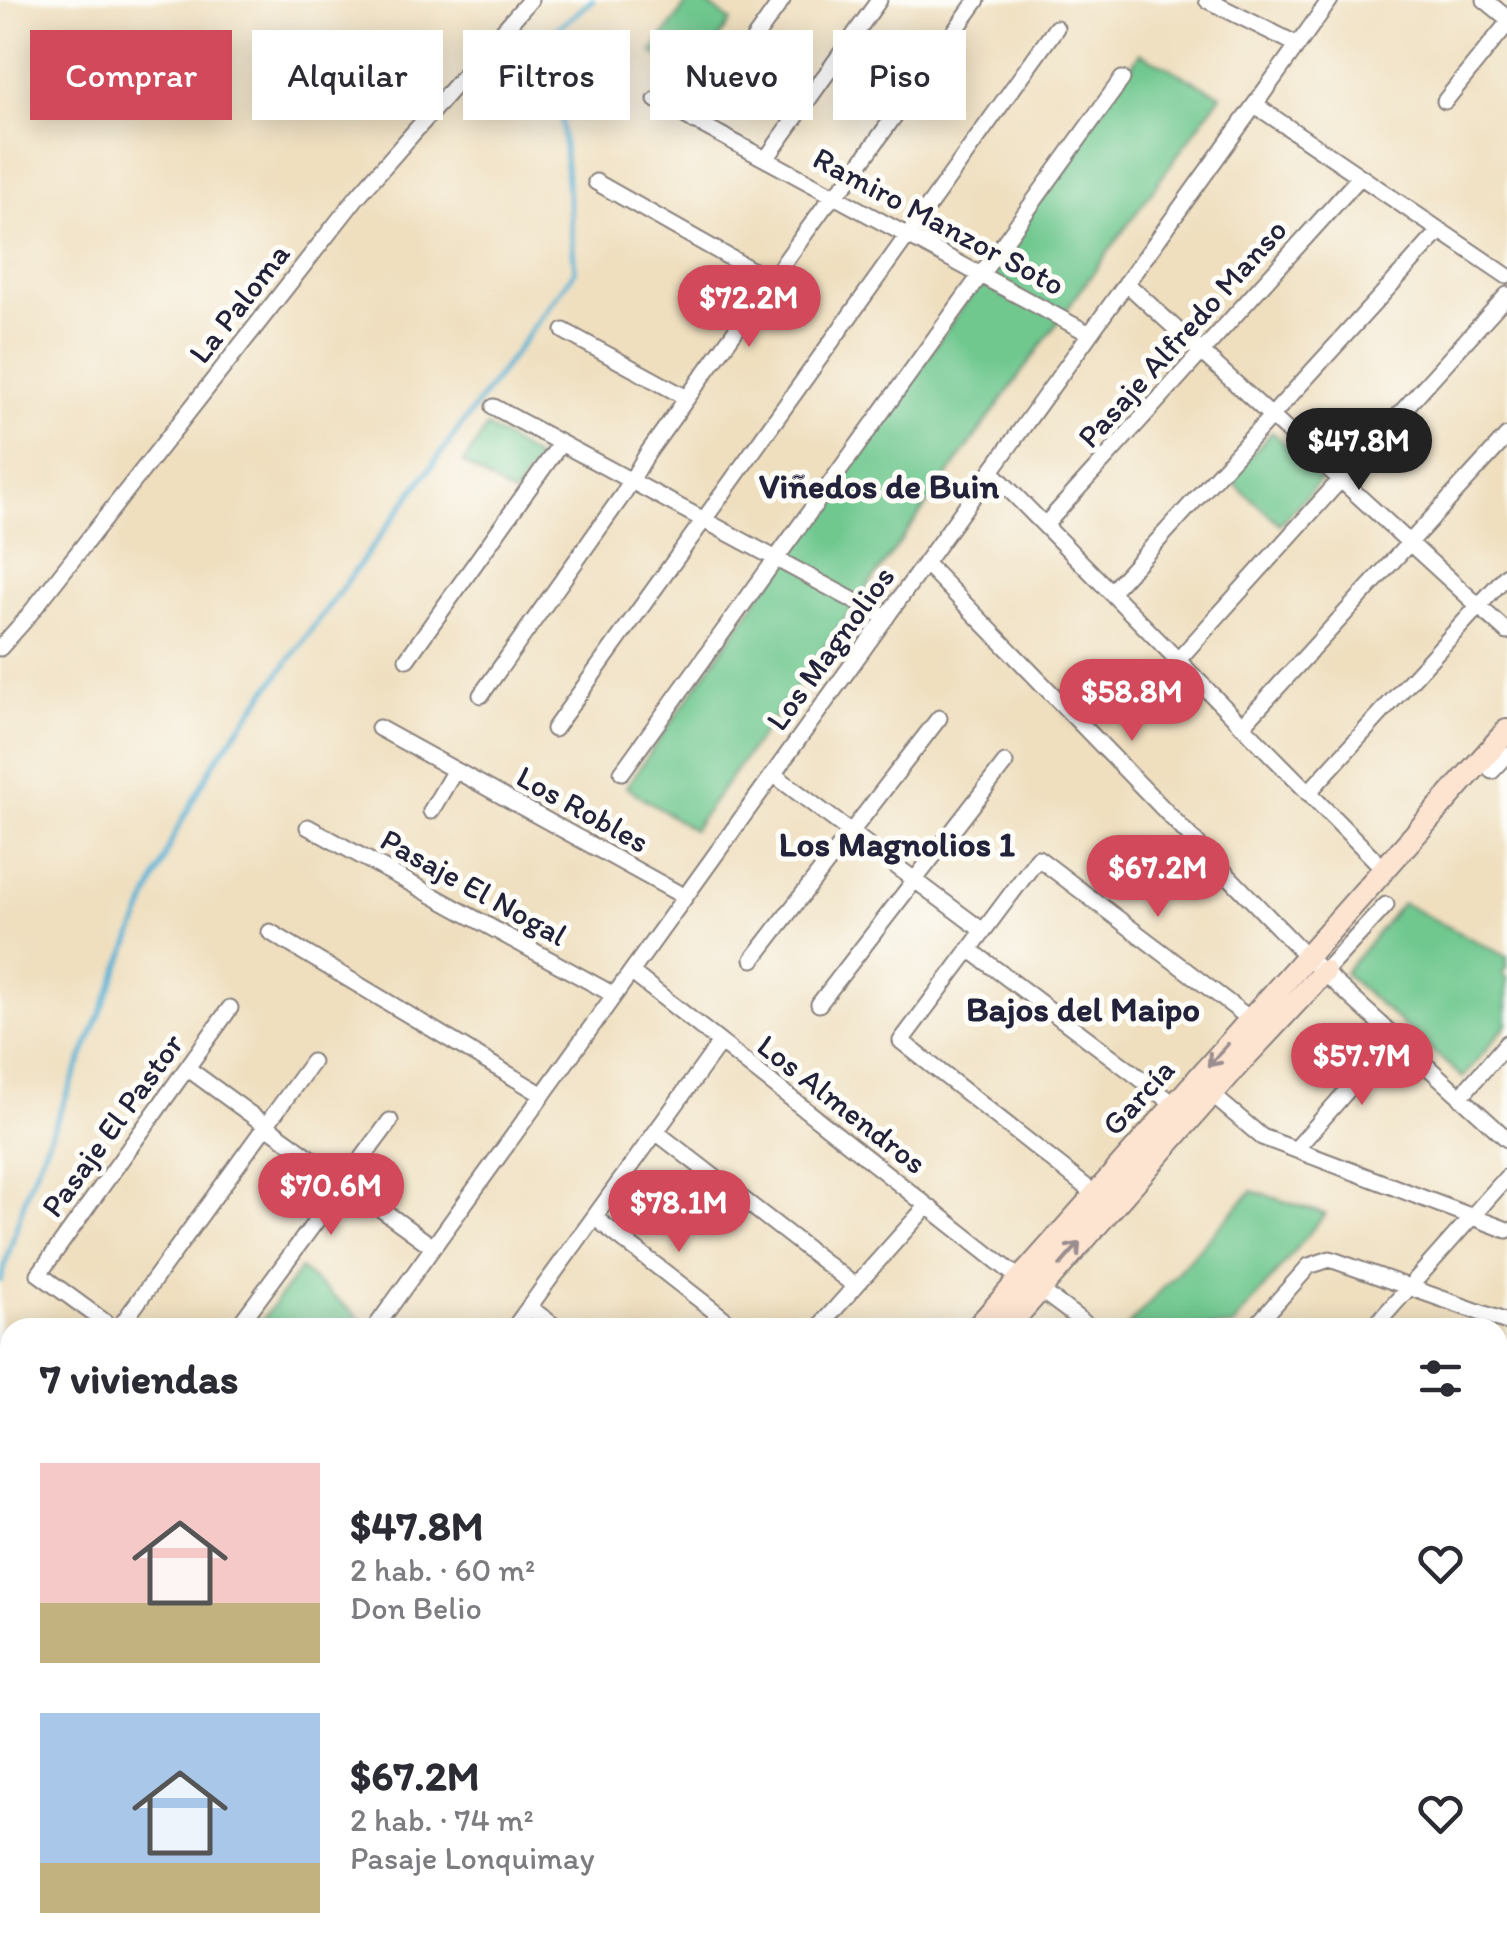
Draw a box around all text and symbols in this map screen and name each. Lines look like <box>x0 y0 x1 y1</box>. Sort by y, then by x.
chip: Comprar <box>30 30 232 120</box>
chip: Alquilar <box>252 30 443 120</box>
chip: Filtros <box>463 30 630 120</box>
chip: Nuevo <box>650 30 813 120</box>
chip: Piso <box>833 30 966 120</box>
street label: Ramiro Manzor Soto <box>807 139 1071 303</box>
street label: Pasaje Alfredo Manso <box>1069 211 1295 455</box>
street label: La Paloma <box>180 235 298 371</box>
pin: $72.2M <box>668 265 830 350</box>
text: $72.2M <box>700 278 798 316</box>
pin: $47.8M <box>1278 408 1440 493</box>
text: $47.8M <box>1308 421 1410 459</box>
district label: Viñedos de Buin <box>759 465 999 507</box>
street label: Los Magnolios <box>758 558 902 738</box>
pin: $58.8M <box>1051 659 1213 744</box>
text: $58.8M <box>1081 672 1183 710</box>
street label: Los Robles <box>510 757 656 861</box>
street label: Pasaje El Nogal <box>374 820 574 954</box>
district label: Los Magnolios 1 <box>779 823 1015 865</box>
pin: $67.2M <box>1077 835 1239 920</box>
text: $67.2M <box>1109 848 1207 886</box>
district label: Bajos del Maipo <box>966 988 1200 1030</box>
pin: $57.7M <box>1281 1023 1443 1108</box>
street label: Pasaje El Pastor <box>33 1026 191 1224</box>
street label: Los Almendros <box>750 1026 934 1182</box>
text: $57.7M <box>1313 1036 1411 1074</box>
one-way arrow <box>1206 1042 1229 1067</box>
street label: García <box>1094 1051 1182 1143</box>
pin: $70.6M <box>250 1153 412 1238</box>
text: $70.6M <box>280 1166 382 1204</box>
pin: $78.1M <box>598 1170 760 1255</box>
text: $78.1M <box>630 1183 728 1221</box>
one-way arrow <box>1059 1242 1082 1267</box>
icon: filters <box>1413 1351 1468 1406</box>
text: 7 viviendas <box>40 1353 239 1404</box>
text: $47.8M <box>350 1500 484 1551</box>
icon: home <box>120 1503 240 1623</box>
icon: heart <box>1413 1536 1468 1591</box>
text: 2 hab. · 60 m² <box>350 1551 535 1589</box>
text: Don Belio <box>350 1589 482 1627</box>
text: $67.2M <box>350 1750 480 1801</box>
icon: home <box>120 1753 240 1873</box>
icon: heart <box>1413 1786 1468 1841</box>
text: 2 hab. · 74 m² <box>350 1801 534 1839</box>
text: Pasaje Lonquimay <box>350 1839 595 1877</box>

